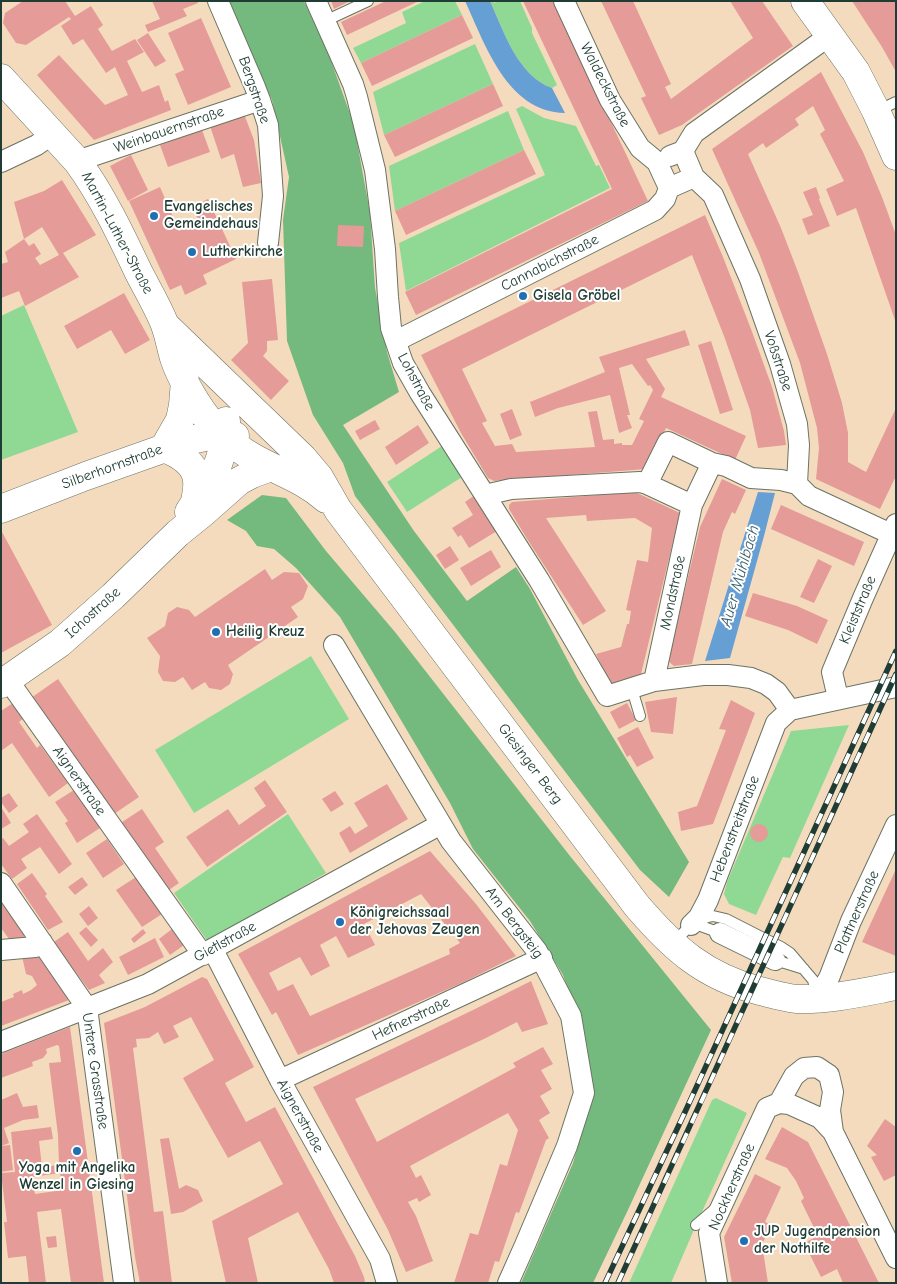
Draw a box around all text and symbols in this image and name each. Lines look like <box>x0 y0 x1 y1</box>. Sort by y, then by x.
street label: Waldeckstraße <box>576 40 634 130</box>
street label: Bergstraße <box>234 54 274 126</box>
street label: Weinbauernstraße <box>111 103 227 157</box>
street label: Martin-Luther-Straße <box>77 169 157 297</box>
place label: Evangelisches Gemeindehaus <box>164 198 258 233</box>
marker: Evangelisches Gemeindehaus <box>148 210 160 222</box>
street label: Cannabichstraße <box>498 231 602 295</box>
place label: Lutherkirche <box>202 243 283 261</box>
marker: Lutherkirche <box>186 246 198 258</box>
place label: Gisela Gröbel <box>533 287 620 305</box>
marker: Gisela Gröbel <box>517 290 529 302</box>
street label: Voßstraße <box>760 329 796 393</box>
street label: Lohstraße <box>393 350 439 414</box>
street label: Silberhornstraße <box>59 440 165 494</box>
water label: Auer Mühlbach <box>716 523 764 629</box>
street label: Mondstraße <box>656 554 690 632</box>
street label: Kleiststraße <box>836 573 880 647</box>
street label: Ichostraße <box>62 583 124 643</box>
place label: Heilig Kreuz <box>226 623 304 641</box>
marker: Heilig Kreuz <box>210 626 222 638</box>
street label: Giesinger Berg <box>494 720 566 808</box>
street label: Aignerstraße <box>48 743 110 819</box>
street label: Hebenstreitstraße <box>706 773 764 885</box>
street label: Plattnerstraße <box>831 868 883 956</box>
street label: Am Bergsteig <box>481 883 547 963</box>
place label: Königreichssaal der Jehovas Zeugen <box>350 904 480 939</box>
marker: Königreichssaal der Jehovas Zeugen <box>334 916 346 928</box>
street label: Gietlstraße <box>191 918 259 966</box>
street label: Hefnerstraße <box>369 993 453 1045</box>
street label: Untere Grasstraße <box>78 1011 112 1131</box>
street label: Aignerstraße <box>272 1076 328 1156</box>
street label: Nockherstraße <box>705 1141 759 1233</box>
marker: Yoga mit Angelika Wenzel in Giesing <box>71 1145 83 1157</box>
place label: Yoga mit Angelika Wenzel in Giesing <box>19 1159 135 1194</box>
place label: JUP Jugendpension der Nothilfe <box>754 1223 880 1258</box>
marker: JUP Jugendpension der Nothilfe <box>738 1235 750 1247</box>

